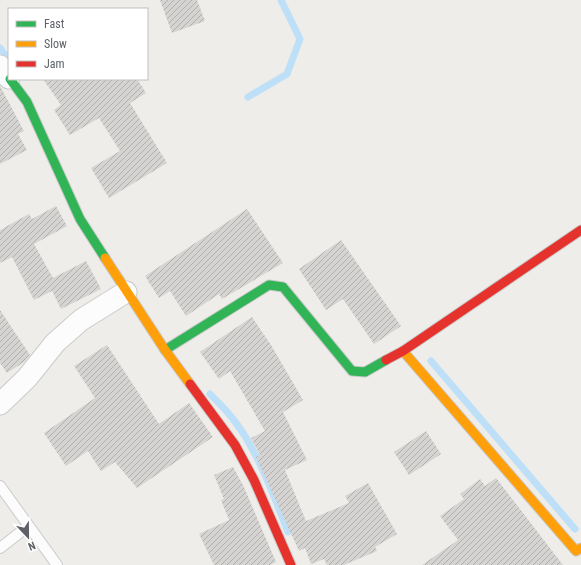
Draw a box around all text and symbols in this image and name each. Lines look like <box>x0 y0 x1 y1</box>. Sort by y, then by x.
legend <box>8 8 148 80</box>
text: Fast <box>44 17 65 31</box>
text: Slow <box>44 37 67 51</box>
text: Jam <box>44 57 65 71</box>
north arrow <box>8 517 48 557</box>
text: N <box>26 539 37 553</box>

